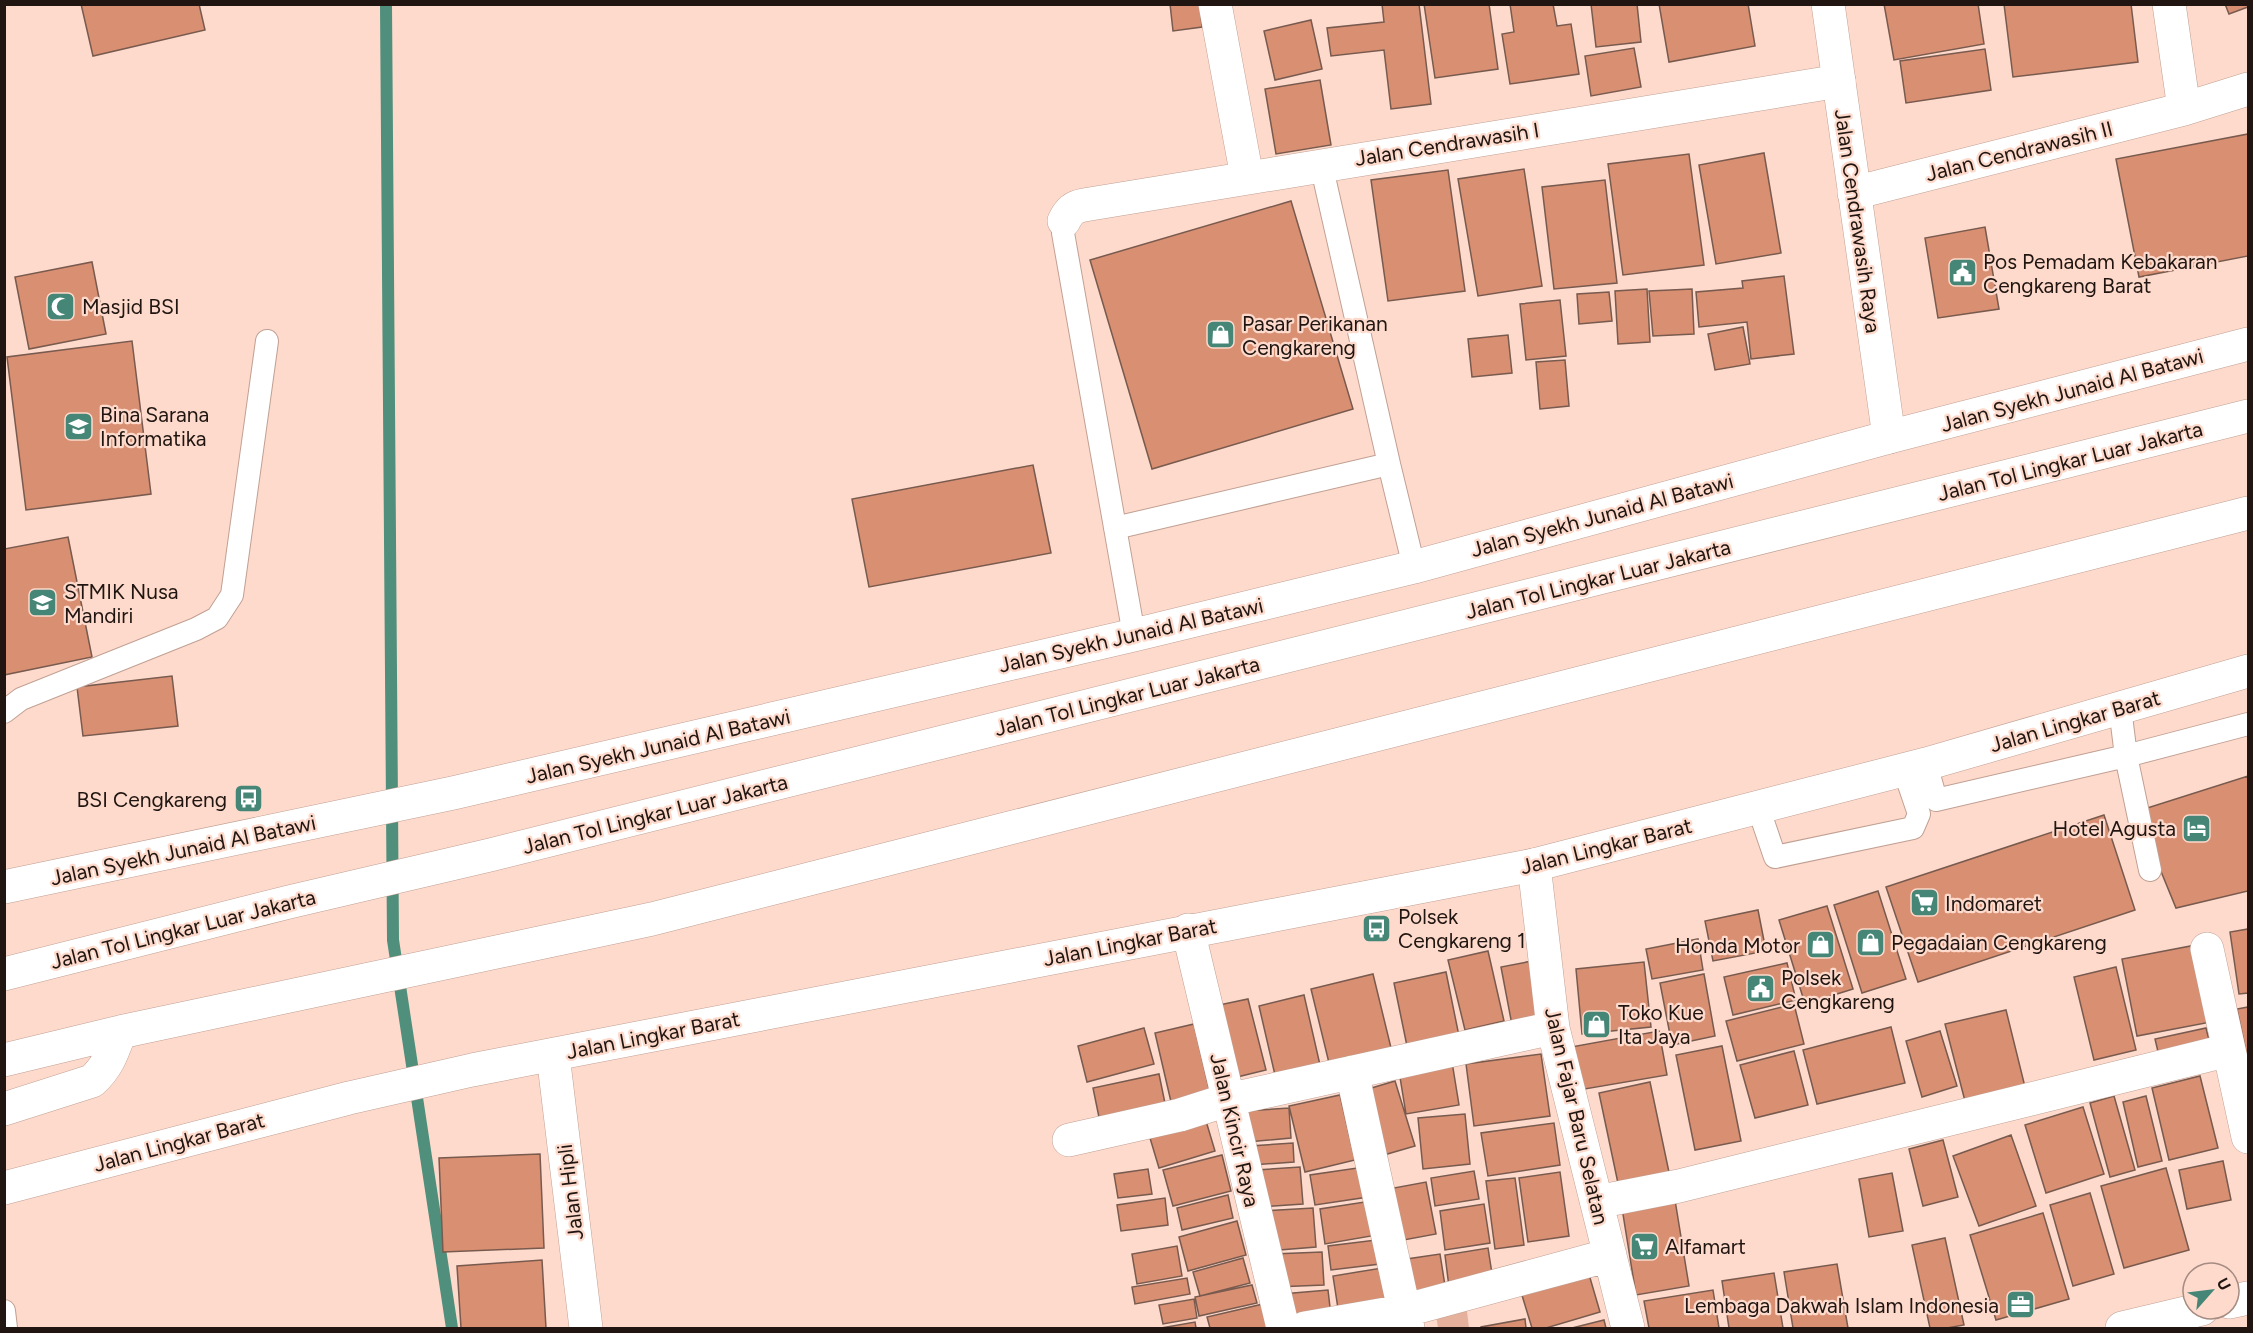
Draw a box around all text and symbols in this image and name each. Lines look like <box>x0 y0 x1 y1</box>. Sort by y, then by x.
street label: Jalan Cendrawasih Raya <box>1830 107 1886 335</box>
street label: Jalan Cendrawasih II <box>1923 116 2115 186</box>
street label: Jalan Cendrawasih I <box>1353 117 1541 171</box>
place label: Pos Pemadam Kebakaran Cengkareng Barat <box>1983 249 2217 298</box>
public building icon: Pos Pemadam Kebakaran Cengkareng Barat <box>1946 257 1978 289</box>
mosque icon: Masjid BSI <box>45 290 77 322</box>
place label: Masjid BSI <box>82 294 180 319</box>
place label: Pasar Perikanan Cengkareng <box>1242 311 1388 360</box>
shop icon: Pasar Perikanan Cengkareng <box>1205 319 1237 351</box>
street label: Jalan Syekh Junaid Al Batawi <box>1938 343 2206 437</box>
place label: Bina Sarana Informatika <box>100 402 209 451</box>
school or university icon: Bina Sarana Informatika <box>63 410 95 442</box>
street label: Jalan Tol Lingkar Luar Jakarta <box>1935 416 2205 506</box>
street label: Jalan Syekh Junaid Al Batawi <box>1468 468 1736 562</box>
street label: Jalan Tol Lingkar Luar Jakarta <box>1463 534 1733 624</box>
place label: STMIK Nusa Mandiri <box>64 579 178 628</box>
school or university icon: STMIK Nusa Mandiri <box>27 587 59 619</box>
street label: Jalan Syekh Junaid Al Batawi <box>996 592 1266 678</box>
street label: Jalan Tol Lingkar Luar Jakarta <box>992 651 1262 741</box>
street label: Jalan Lingkar Barat <box>1987 685 2163 757</box>
street label: Jalan Syekh Junaid Al Batawi <box>523 703 793 789</box>
street label: Jalan Tol Lingkar Luar Jakarta <box>520 769 790 859</box>
bus stop icon: BSI Cengkareng <box>232 783 264 815</box>
place label: BSI Cengkareng <box>76 787 227 812</box>
street label: Jalan Syekh Junaid Al Batawi <box>48 810 318 890</box>
hotel icon: Hotel Agusta <box>2181 812 2213 844</box>
street label: Jalan Lingkar Barat <box>1518 813 1694 879</box>
place label: Hotel Agusta <box>2052 816 2176 841</box>
street label: Jalan Tol Lingkar Luar Jakarta <box>48 884 318 974</box>
supermarket icon: Indomaret <box>1908 887 1940 919</box>
place label: Indomaret <box>1945 891 2042 916</box>
place label: Polsek Cengkareng 1 <box>1398 904 1526 953</box>
bus stop icon: Polsek Cengkareng 1 <box>1361 912 1393 944</box>
street label: Jalan Lingkar Barat <box>1041 913 1219 971</box>
shop icon: Pegadaian Cengkareng <box>1854 926 1886 958</box>
shop icon: Honda Motor <box>1805 929 1837 961</box>
place label: Pegadaian Cengkareng <box>1891 930 2107 955</box>
place label: Honda Motor <box>1675 933 1800 958</box>
place label: Polsek Cengkareng <box>1781 965 1895 1014</box>
public building icon: Polsek Cengkareng <box>1744 973 1776 1005</box>
place label: Toko Kue Ita Jaya <box>1618 1000 1704 1049</box>
street label: Jalan Fajar Baru Selatan <box>1540 1005 1614 1227</box>
street label: Jalan Lingkar Barat <box>564 1006 742 1064</box>
shop icon: Toko Kue Ita Jaya <box>1581 1008 1613 1040</box>
street label: Jalan Kincir Raya <box>1205 1051 1265 1209</box>
street label: Jalan Lingkar Barat <box>91 1107 267 1177</box>
street label: Jalan Hipli <box>552 1143 588 1241</box>
supermarket icon: Alfamart <box>1628 1230 1660 1262</box>
place label: Alfamart <box>1665 1234 1746 1259</box>
north arrow <box>2181 1261 2241 1321</box>
text: U <box>2213 1275 2235 1294</box>
office icon: Lembaga Dakwah Islam Indonesia <box>2004 1289 2036 1321</box>
place label: Lembaga Dakwah Islam Indonesia <box>1684 1293 1999 1318</box>

